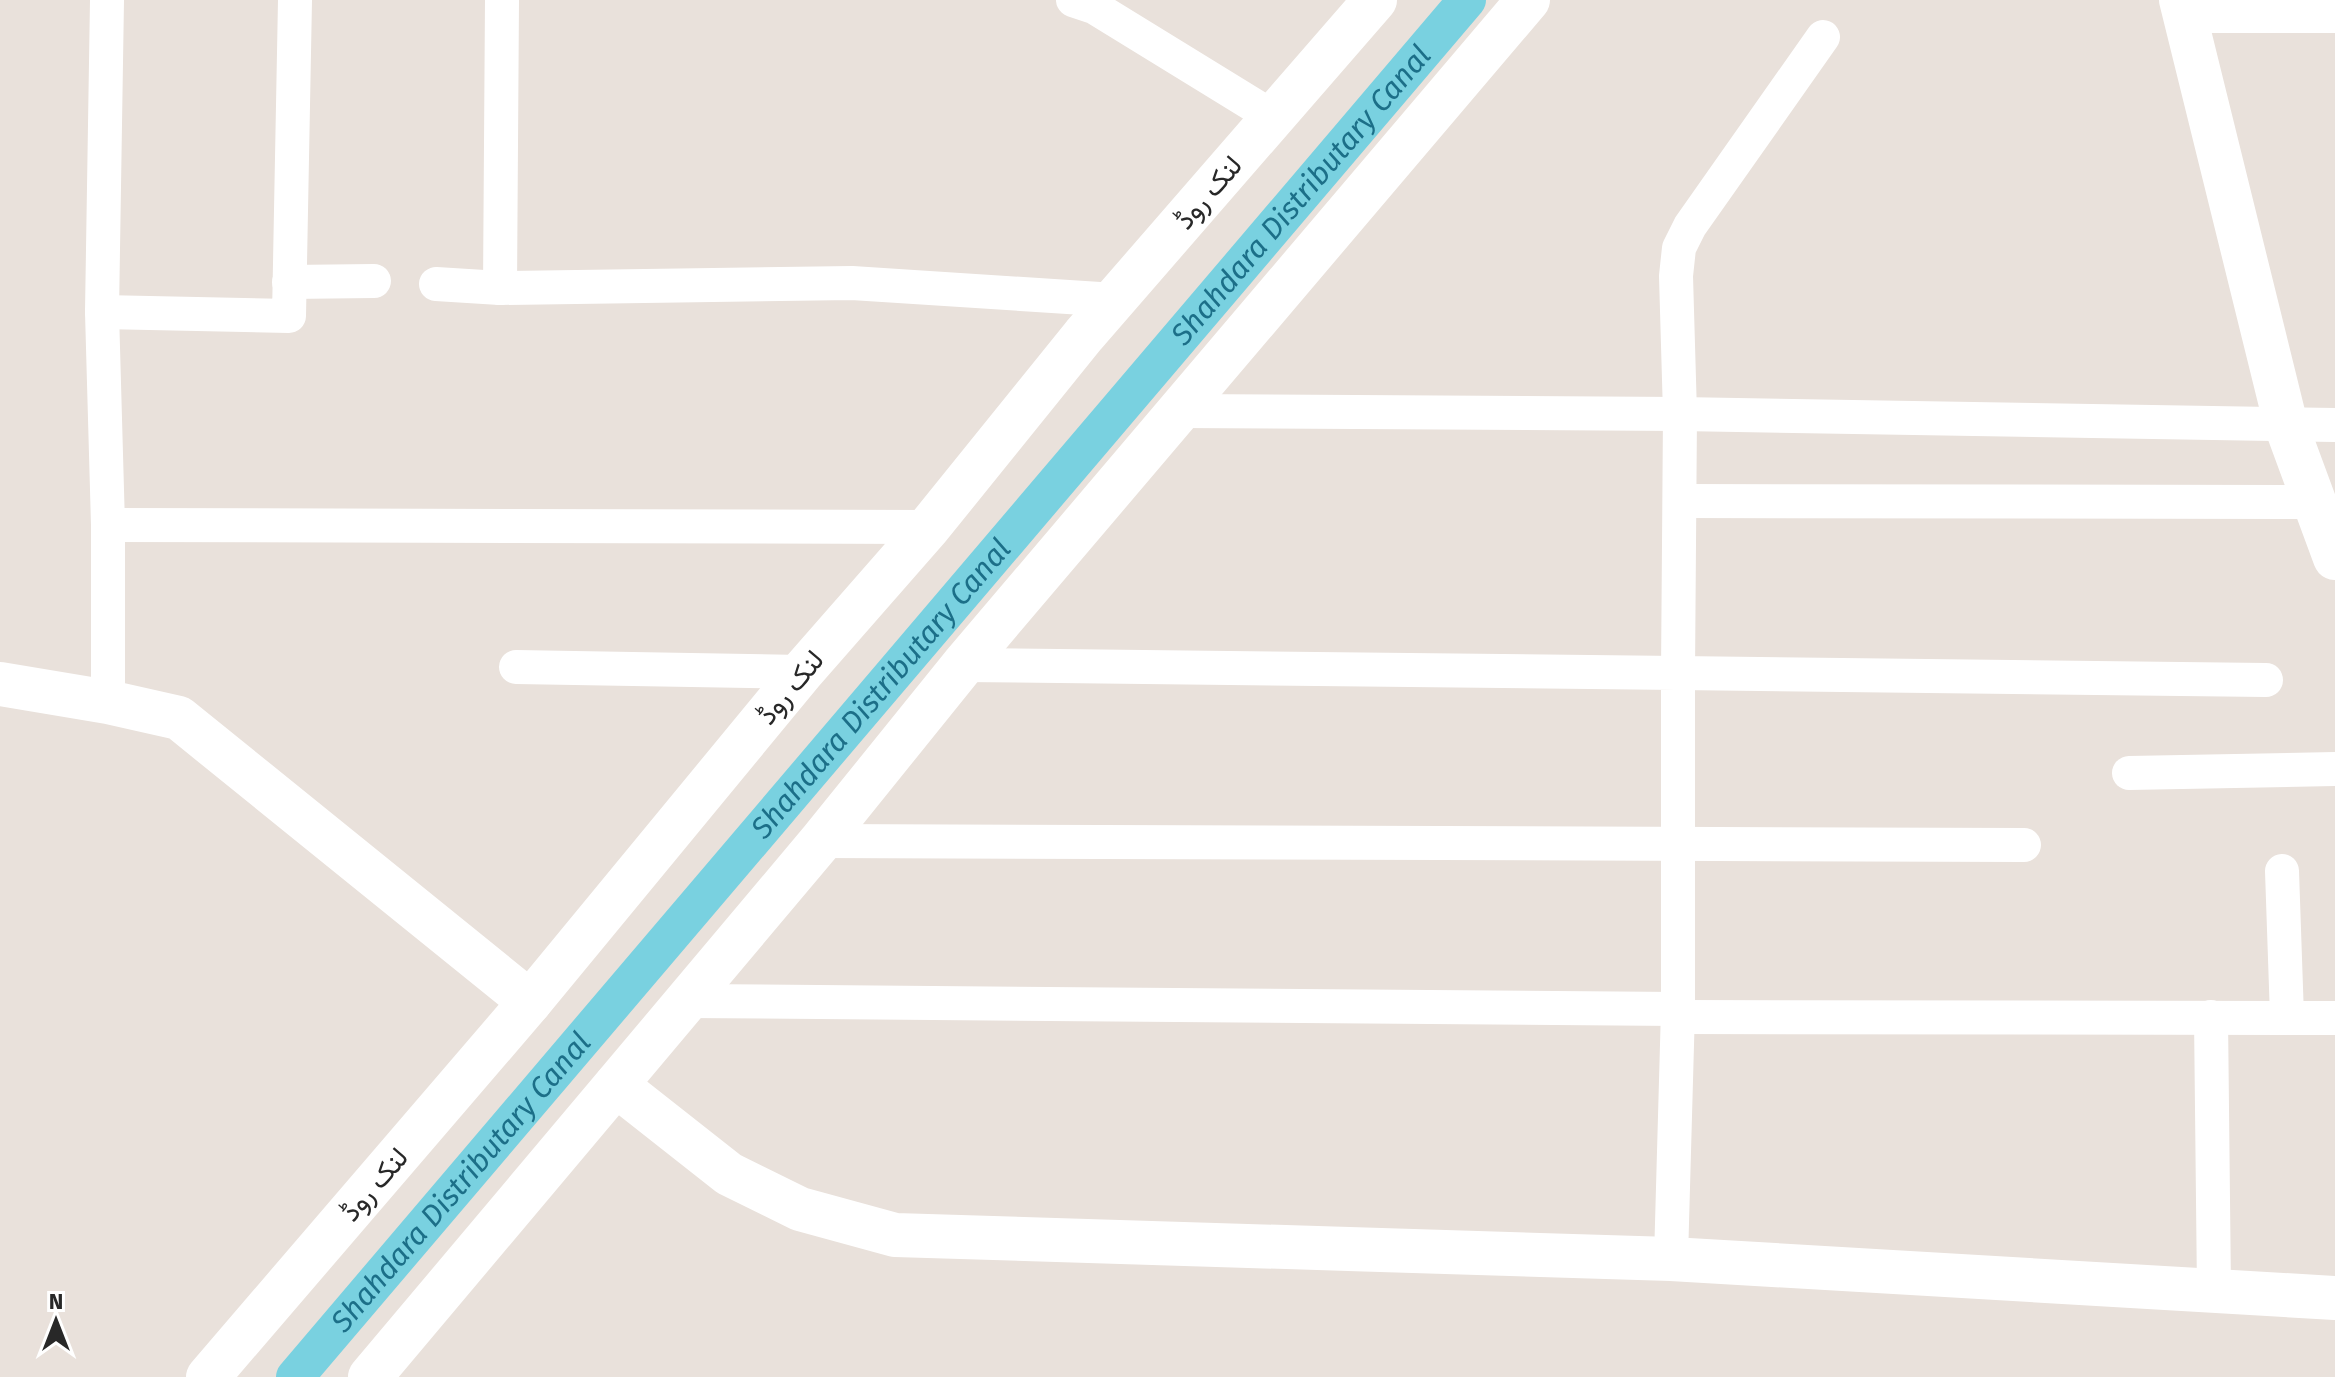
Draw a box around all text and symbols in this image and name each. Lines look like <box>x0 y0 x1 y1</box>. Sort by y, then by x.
water label: Shahdara Distributary Canal <box>1163 38 1438 353</box>
street label: لنک روڈ <box>1168 149 1250 236</box>
water label: Shahdara Distributary Canal <box>743 531 1018 846</box>
street label: لنک روڈ <box>750 644 832 732</box>
water label: Shahdara Distributary Canal <box>323 1025 598 1340</box>
street label: لنک روڈ <box>334 1141 416 1228</box>
north arrow <box>16 1281 96 1361</box>
text: N <box>49 1288 63 1315</box>

